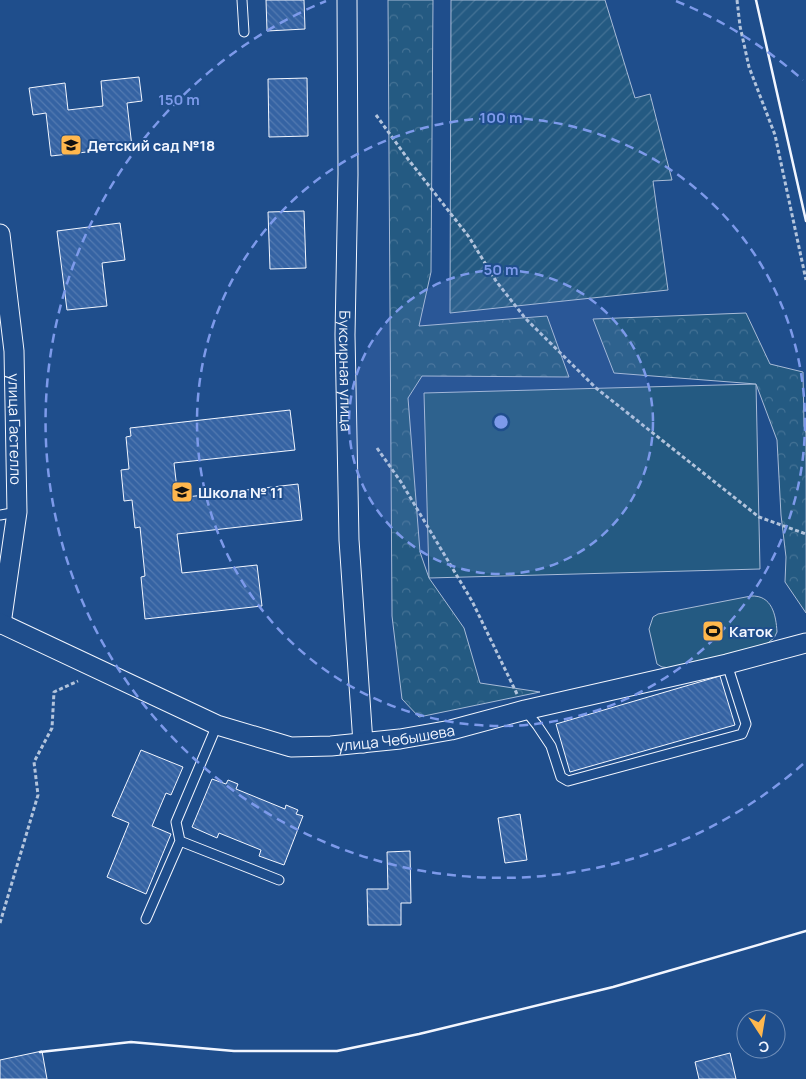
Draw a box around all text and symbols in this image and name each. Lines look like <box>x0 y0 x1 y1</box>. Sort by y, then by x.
text: 150 m <box>158 89 200 110</box>
text: 100 m <box>480 107 522 128</box>
school or university icon: Детский сад №18 <box>59 133 83 157</box>
place label: Детский сад №18 <box>87 135 215 156</box>
text: 50 m <box>483 259 519 280</box>
street label: Буксирная улица <box>334 310 357 432</box>
street label: улица Гастелло <box>4 373 27 485</box>
centre of rings <box>492 413 510 431</box>
school or university icon: Школа № 11 <box>170 480 194 504</box>
place label: Школа № 11 <box>198 482 283 503</box>
sports icon: Каток <box>701 619 725 643</box>
place label: Каток <box>729 621 773 642</box>
street label: улица Чебышева <box>335 719 456 756</box>
north arrow <box>736 1009 786 1059</box>
text: С <box>757 1037 771 1058</box>

